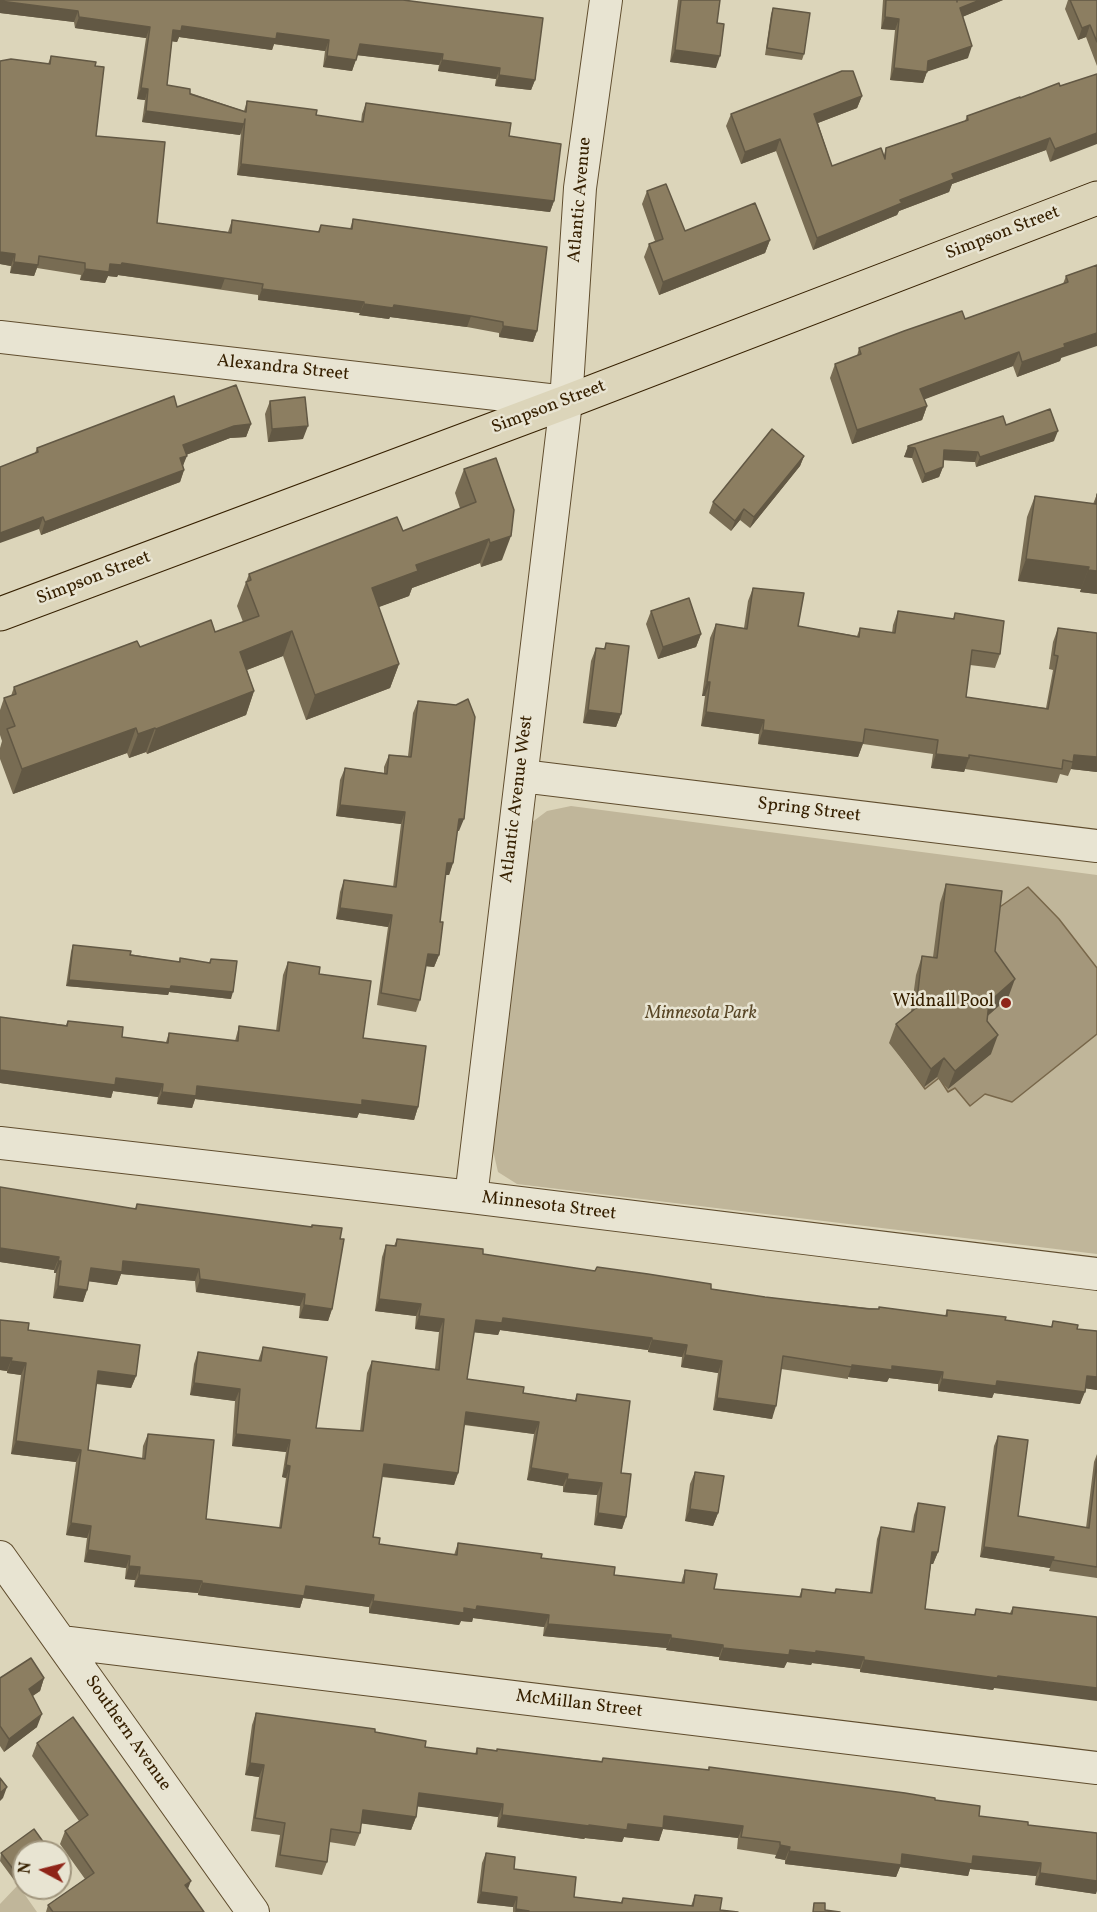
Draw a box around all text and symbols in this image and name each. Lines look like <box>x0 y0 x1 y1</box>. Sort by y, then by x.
street label: Atlantic Avenue <box>565 136 597 264</box>
street label: Simpson Street <box>943 202 1063 266</box>
street label: Alexandra Street <box>216 351 350 387</box>
street label: Simpson Street <box>489 376 609 440</box>
street label: Simpson Street <box>34 547 154 611</box>
street label: Atlantic Avenue West <box>497 714 539 884</box>
street label: Spring Street <box>756 794 862 828</box>
place label: Widnall Pool <box>892 992 994 1014</box>
marker: Widnall Pool <box>999 996 1013 1010</box>
park label: Minnesota Park <box>645 1004 757 1026</box>
street label: Minnesota Street <box>480 1188 618 1226</box>
street label: Southern Avenue <box>79 1672 175 1796</box>
street label: McMillan Street <box>514 1686 644 1724</box>
north arrow <box>12 1840 72 1900</box>
text: N <box>14 1861 38 1875</box>

